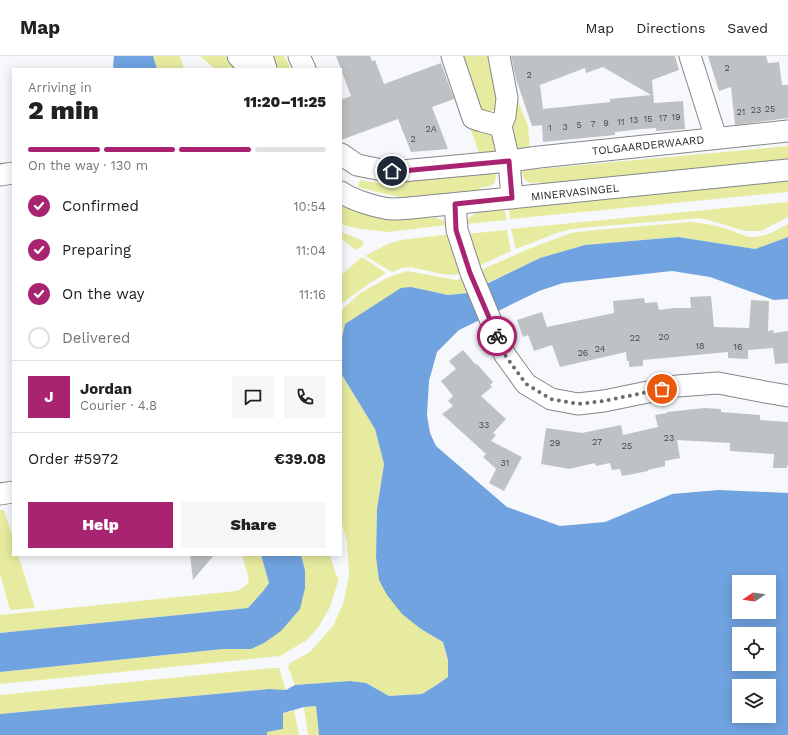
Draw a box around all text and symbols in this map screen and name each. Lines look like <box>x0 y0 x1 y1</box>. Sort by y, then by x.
text: Map <box>20 16 60 39</box>
text: Map <box>586 20 614 36</box>
text: Directions <box>636 20 705 36</box>
text: Saved <box>727 20 768 36</box>
house number: 2 <box>724 63 730 73</box>
house number: 2 <box>526 70 532 80</box>
text: Arriving in <box>28 80 92 95</box>
text: 11:20–11:25 <box>244 93 326 111</box>
text: 2 min <box>28 95 99 125</box>
house number: 25 <box>765 104 775 114</box>
house number: 23 <box>751 105 761 115</box>
house number: 21 <box>737 107 745 117</box>
house number: 19 <box>671 112 681 122</box>
house number: 17 <box>659 113 667 123</box>
house number: 15 <box>644 114 652 124</box>
house number: 13 <box>630 115 638 125</box>
house number: 11 <box>617 117 625 127</box>
house number: 9 <box>603 118 609 128</box>
house number: 7 <box>590 119 596 129</box>
house number: 5 <box>576 120 582 130</box>
house number: 3 <box>562 122 568 132</box>
house number: 1 <box>548 123 552 133</box>
house number: 2A <box>425 124 437 134</box>
street label: TOLGAARDERWAARD <box>591 133 705 158</box>
house number: 2 <box>410 134 416 144</box>
pin <box>375 154 409 188</box>
text: On the way · 130 m <box>28 158 148 173</box>
icon: home <box>381 160 403 182</box>
street label: MINERVASINGEL <box>530 181 620 204</box>
icon: check <box>28 195 50 217</box>
text: Confirmed <box>62 197 139 215</box>
text: 10:54 <box>293 199 326 214</box>
icon: check <box>28 239 50 261</box>
text: Preparing <box>62 241 131 259</box>
text: 11:04 <box>296 243 326 258</box>
icon: check <box>28 283 50 305</box>
text: On the way <box>62 285 144 303</box>
text: 11:16 <box>299 287 326 302</box>
courier <box>477 316 517 356</box>
icon: bike <box>486 325 508 347</box>
text: Delivered <box>62 329 130 347</box>
house number: 20 <box>659 332 670 342</box>
house number: 22 <box>630 333 640 343</box>
house number: 18 <box>695 341 705 351</box>
house number: 16 <box>734 342 742 352</box>
house number: 24 <box>595 344 606 354</box>
house number: 26 <box>578 348 588 358</box>
pin <box>645 372 679 406</box>
button: chat <box>232 376 274 418</box>
button: phone <box>284 376 326 418</box>
icon: bag <box>651 378 673 400</box>
text: Jordan <box>80 380 132 398</box>
text: J <box>44 388 54 406</box>
text: Courier · 4.8 <box>80 398 157 413</box>
house number: 33 <box>479 420 489 430</box>
house number: 23 <box>664 433 674 443</box>
house number: 27 <box>592 437 602 447</box>
house number: 29 <box>550 438 560 448</box>
house number: 25 <box>622 441 632 451</box>
text: Order #5972 <box>28 450 118 468</box>
text: €39.08 <box>274 450 326 468</box>
house number: 31 <box>501 458 509 468</box>
button: Help <box>28 502 173 548</box>
button: Share <box>181 502 326 548</box>
north arrow <box>732 575 776 619</box>
map controls <box>732 575 776 723</box>
button: locate <box>732 627 776 671</box>
button: layers <box>732 679 776 723</box>

